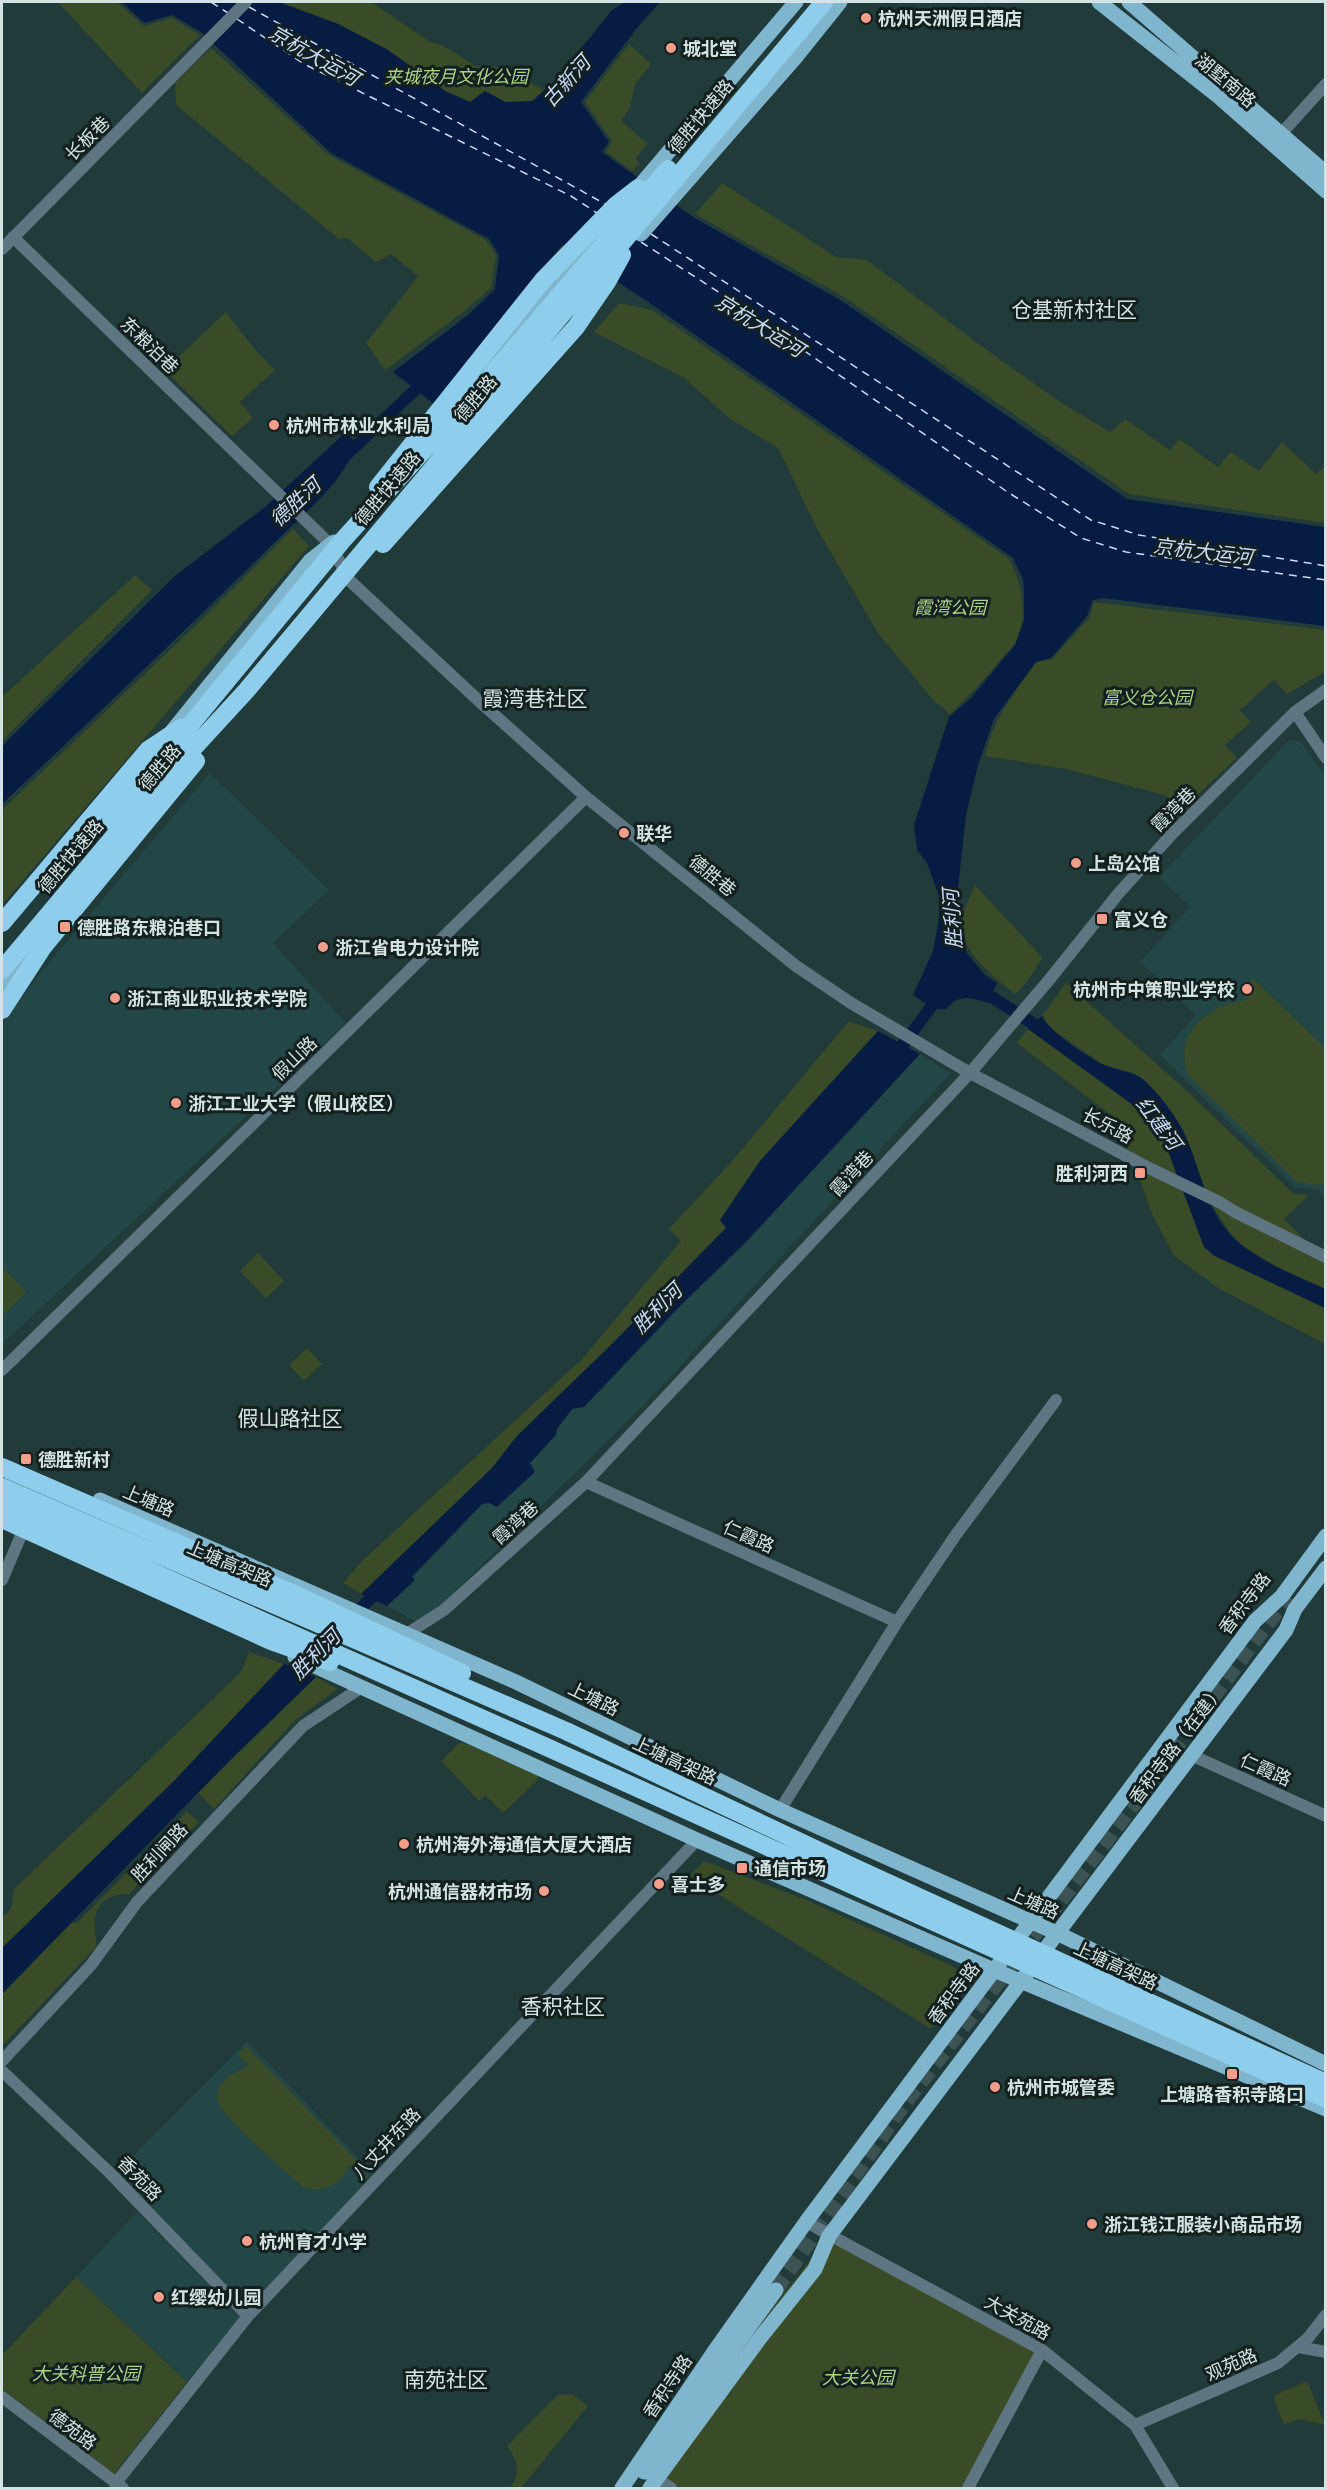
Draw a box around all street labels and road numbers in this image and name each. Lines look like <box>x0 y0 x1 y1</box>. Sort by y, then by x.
street label: 湖墅南路 <box>1191 48 1261 112</box>
street label: 德胜快速路 <box>662 74 738 158</box>
street label: 长板巷 <box>59 110 115 166</box>
street label: 东粮泊巷 <box>116 311 184 379</box>
street label: 德胜路 <box>448 370 502 426</box>
street label: 德胜快速路 <box>349 446 425 530</box>
street label: 德胜路 <box>132 739 186 795</box>
street label: 霞湾巷 <box>1145 781 1201 837</box>
street label: 德胜快速路 <box>32 814 108 898</box>
street label: 德胜巷 <box>684 849 742 901</box>
street label: 假山路 <box>266 1031 322 1085</box>
street label: 长乐路 <box>1079 1102 1137 1148</box>
street label: 霞湾巷 <box>824 1145 878 1201</box>
street label: 上塘路 <box>119 1478 179 1522</box>
street label: 霞湾巷 <box>487 1495 543 1549</box>
street label: 仁霞路 <box>719 1514 779 1558</box>
street label: 上塘高架路 <box>184 1534 276 1592</box>
street label: 香积寺路 <box>1213 1567 1275 1639</box>
street label: 上塘路 <box>564 1675 624 1721</box>
street label: 香积寺路（在建） <box>1123 1679 1229 1809</box>
street label: 上塘高架路 <box>629 1730 721 1790</box>
street label: 仁霞路 <box>1236 1747 1296 1791</box>
street label: 胜利闸路 <box>126 1817 192 1887</box>
street label: 上塘路 <box>1004 1880 1064 1924</box>
street label: 上塘高架路 <box>1070 1935 1162 1995</box>
street label: 香积寺路 <box>922 1957 984 2029</box>
street label: 八丈井东路 <box>347 2102 425 2184</box>
street label: 香苑路 <box>113 2150 167 2206</box>
street label: 大关苑路 <box>981 2289 1055 2345</box>
street label: 观苑路 <box>1201 2342 1261 2386</box>
street label: 香积寺路 <box>637 2349 697 2423</box>
street label: 德苑路 <box>44 2403 102 2455</box>

